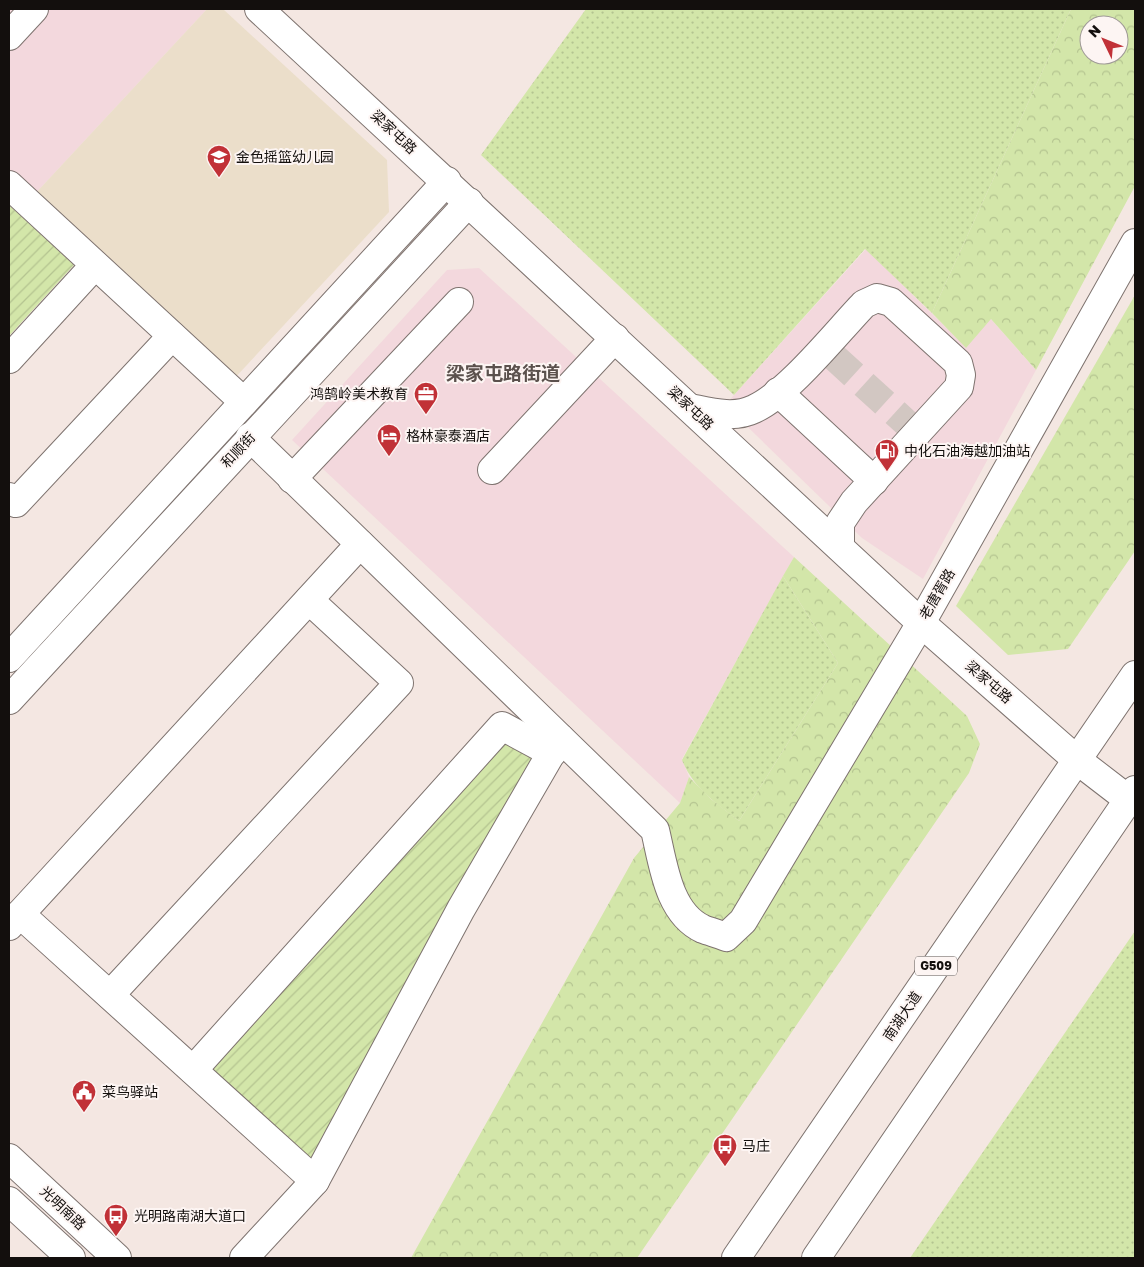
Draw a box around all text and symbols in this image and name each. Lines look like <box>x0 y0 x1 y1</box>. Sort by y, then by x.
north arrow <box>1079 15 1129 65</box>
text: N <box>1084 21 1104 40</box>
street label: 梁家屯路 <box>368 106 421 157</box>
school or university icon: 金色摇篮幼儿园 <box>206 144 232 178</box>
place label: 金色摇篮幼儿园 <box>236 148 334 165</box>
district label: 梁家屯路街道 <box>446 361 560 384</box>
office icon: 鸿鹄岭美术教育 <box>413 381 439 415</box>
street label: 梁家屯路 <box>665 382 718 433</box>
place label: 鸿鹄岭美术教育 <box>310 385 408 402</box>
hotel icon: 格林豪泰酒店 <box>376 423 402 457</box>
place label: 格林豪泰酒店 <box>406 427 490 444</box>
street label: 和顺街 <box>217 429 258 471</box>
fuel station icon: 中化石油海越加油站 <box>874 438 900 472</box>
place label: 中化石油海越加油站 <box>904 442 1030 459</box>
street label: 老唐胥路 <box>915 565 958 622</box>
street label: 梁家屯路 <box>963 657 1016 706</box>
road number: G509 <box>915 956 957 976</box>
street label: 南湖大道 <box>879 988 924 1044</box>
public building icon: 菜鸟驿站 <box>71 1079 97 1113</box>
place label: 菜鸟驿站 <box>102 1083 158 1100</box>
bus stop icon: 马庄 <box>712 1133 738 1167</box>
place label: 马庄 <box>742 1137 770 1154</box>
street label: 光明南路 <box>37 1182 90 1233</box>
bus stop icon: 光明路南湖大道口 <box>103 1203 129 1237</box>
place label: 光明路南湖大道口 <box>134 1207 246 1224</box>

